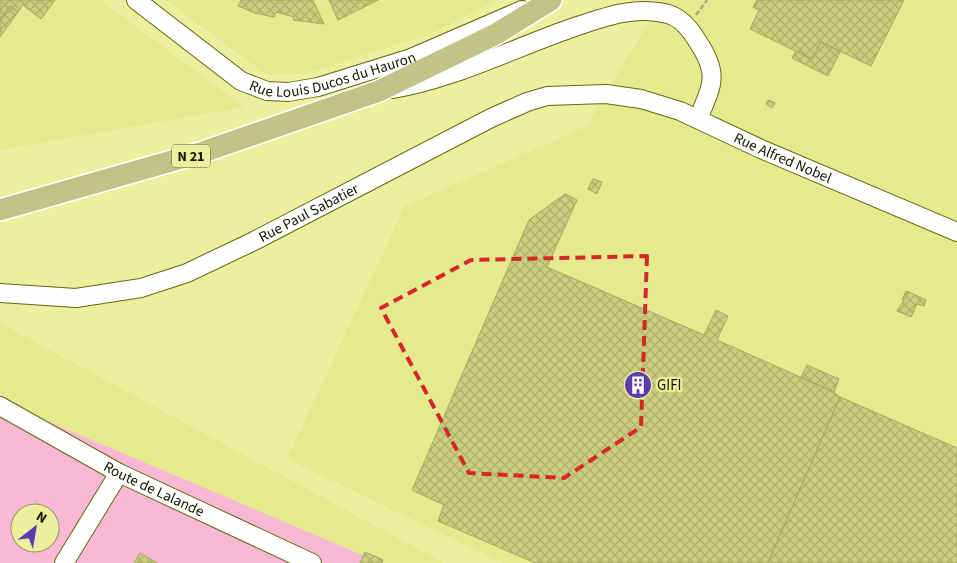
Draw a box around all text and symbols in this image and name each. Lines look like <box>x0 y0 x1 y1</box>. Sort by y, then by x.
street label: Rue Louis Ducos du Hauron <box>246 47 419 103</box>
street label: Rue Alfred Nobel <box>730 128 835 189</box>
road number: N 21 <box>172 144 210 168</box>
street label: Rue Paul Sabatier <box>255 178 363 248</box>
building icon: GIFI <box>623 370 653 400</box>
place label: GIFI <box>657 375 682 396</box>
street label: Route de Lalande <box>100 456 207 522</box>
north arrow <box>10 503 60 553</box>
text: N <box>32 507 50 529</box>

